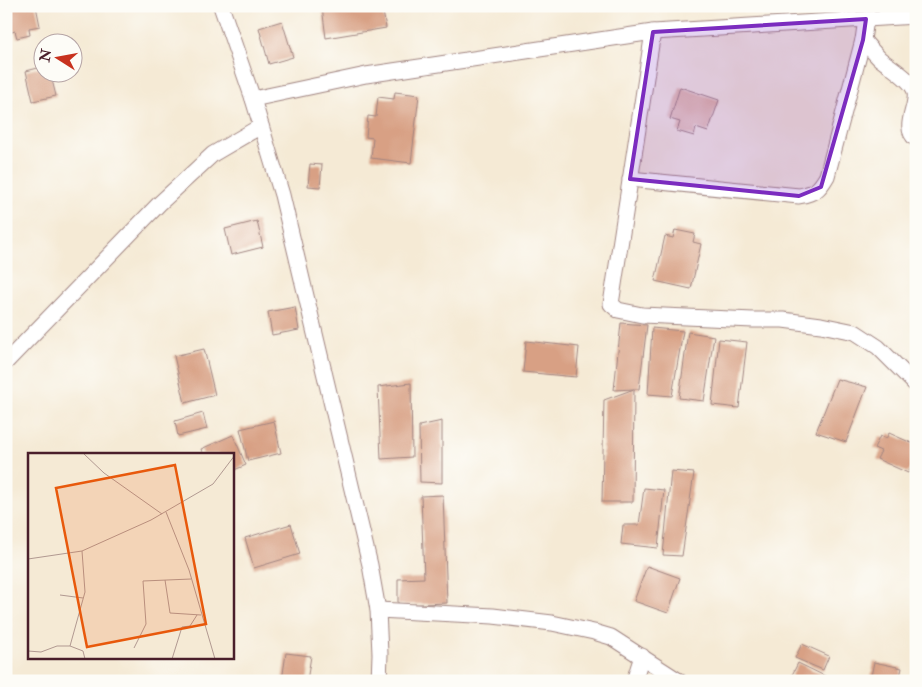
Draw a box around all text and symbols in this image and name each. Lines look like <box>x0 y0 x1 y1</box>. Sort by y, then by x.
north arrow <box>32 32 82 82</box>
text: N <box>36 47 55 64</box>
inset map <box>28 453 234 660</box>

